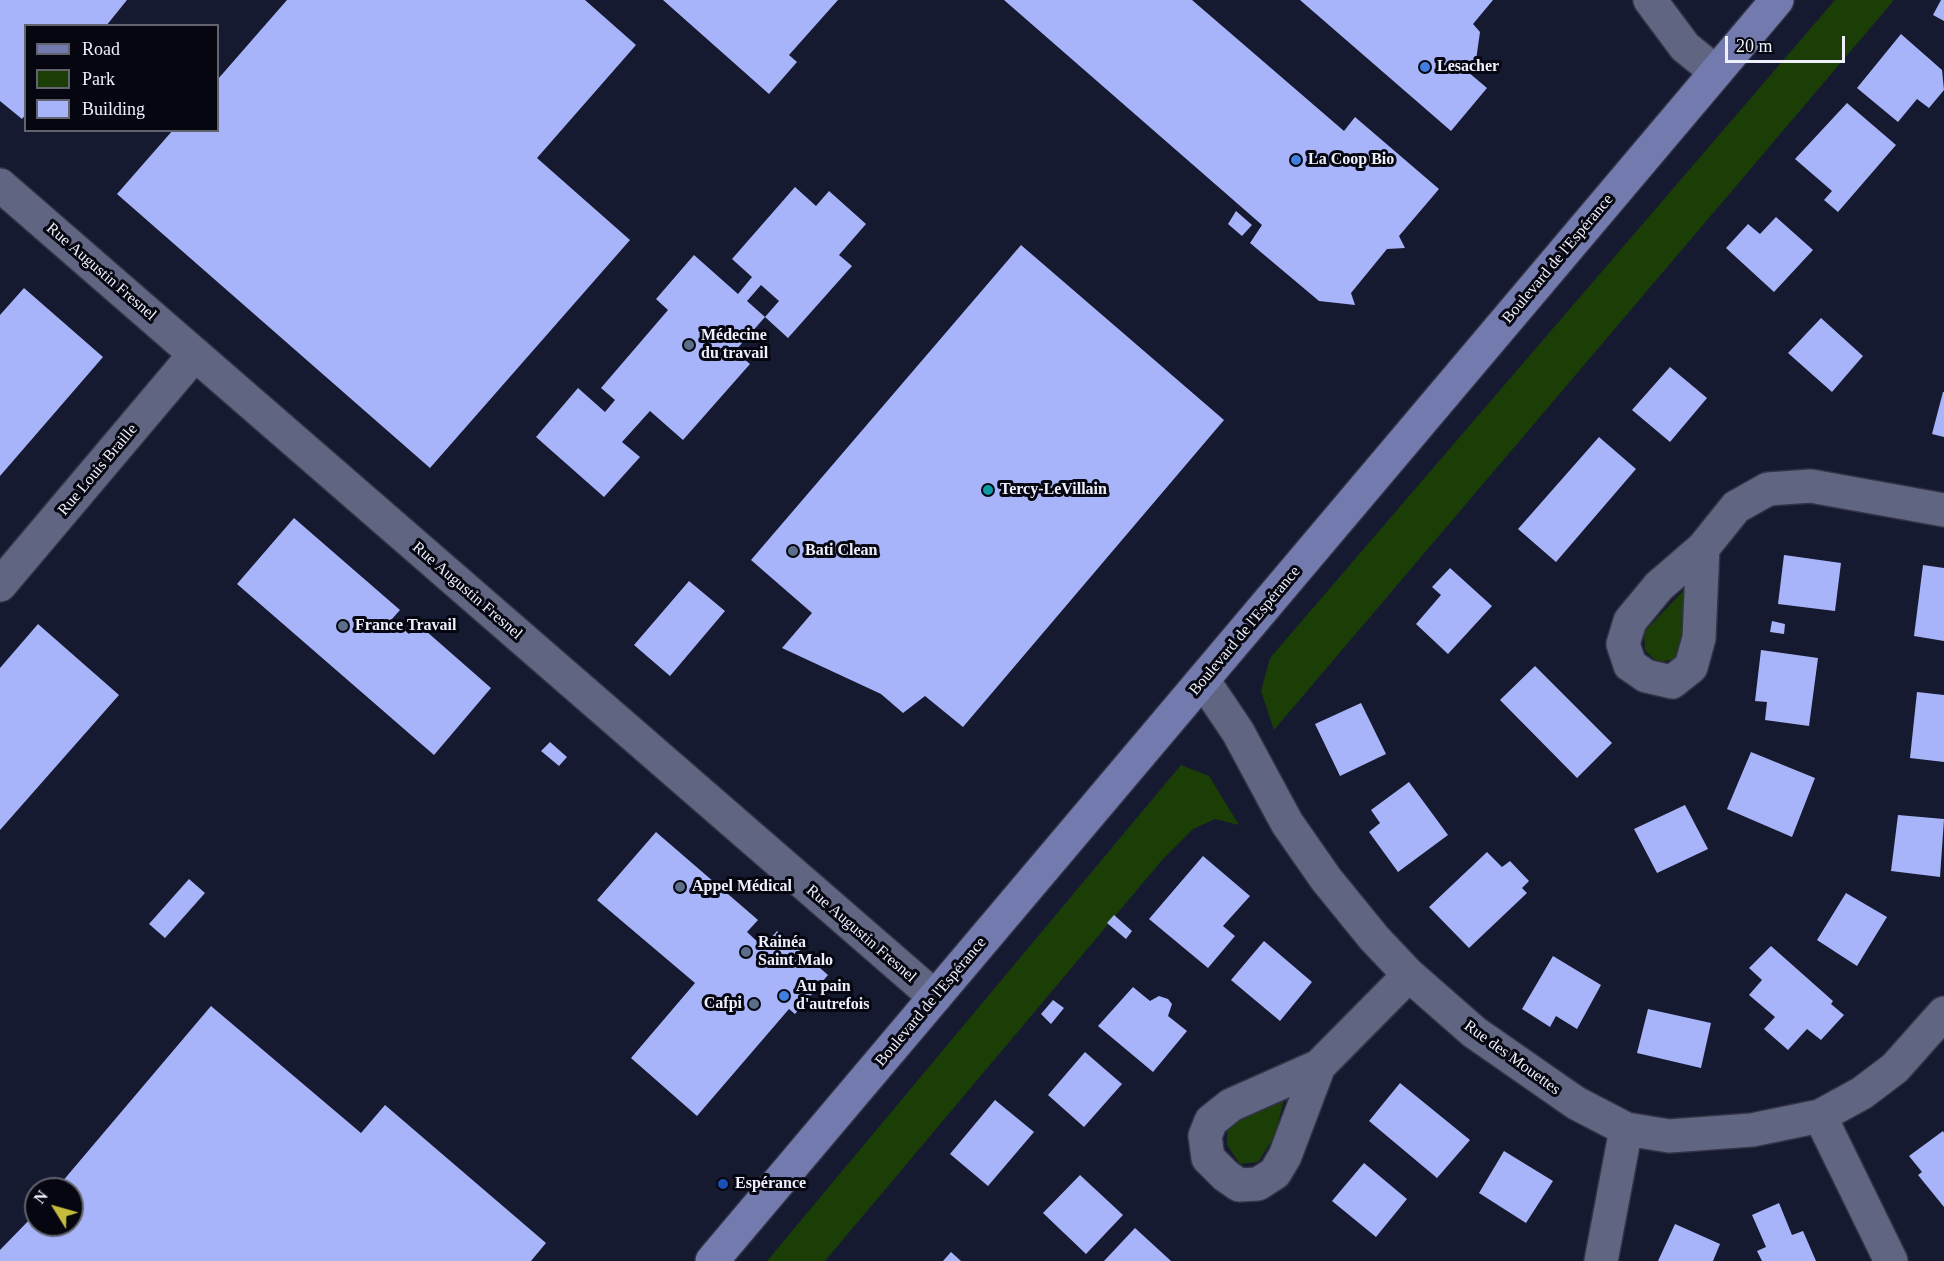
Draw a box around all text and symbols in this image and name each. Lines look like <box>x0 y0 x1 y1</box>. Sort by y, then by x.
legend <box>24 24 219 132</box>
scale bar <box>1728 24 1848 62</box>
text: 20 m <box>1736 36 1773 56</box>
text: Road <box>82 39 120 59</box>
place label: Lesacher <box>1437 57 1499 77</box>
marker: Lesacher <box>1418 60 1432 74</box>
text: Park <box>82 69 115 89</box>
text: Building <box>82 99 145 119</box>
place label: La Coop Bio <box>1308 150 1394 170</box>
marker: La Coop Bio <box>1289 153 1303 167</box>
street label: Boulevard de l'Espérance <box>1498 190 1618 328</box>
street label: Rue Augustin Fresnel <box>42 219 160 325</box>
place label: Médecine du travail <box>701 326 768 364</box>
marker: Médecine du travail <box>682 338 696 352</box>
street label: Rue Louis Braille <box>54 420 142 520</box>
place label: Tercy-LeVillain <box>1000 480 1107 500</box>
marker: Tercy-LeVillain <box>981 483 995 497</box>
street label: Rue Augustin Fresnel <box>408 538 526 644</box>
place label: Bati Clean <box>805 541 877 561</box>
marker: Bati Clean <box>786 544 800 558</box>
street label: Boulevard de l'Espérance <box>1185 562 1305 700</box>
place label: France Travail <box>355 616 456 636</box>
marker: France Travail <box>336 619 350 633</box>
place label: Appel Médical <box>692 877 792 897</box>
marker: Appel Médical <box>673 880 687 894</box>
street label: Rue Augustin Fresnel <box>802 881 920 987</box>
place label: Rainéa Saint Malo <box>758 933 833 971</box>
street label: Boulevard de l'Espérance <box>871 933 991 1071</box>
marker: Rainéa Saint Malo <box>739 945 753 959</box>
place label: Au pain d'autrefois <box>796 977 869 1015</box>
marker: Au pain d'autrefois <box>777 989 791 1003</box>
place label: Cafpi <box>704 994 742 1014</box>
marker: Cafpi <box>747 997 761 1011</box>
street label: Rue des Mouettes <box>1460 1017 1564 1099</box>
place label: Espérance <box>735 1174 806 1194</box>
north arrow <box>24 1177 84 1237</box>
marker: Espérance <box>716 1177 730 1191</box>
text: N <box>31 1187 51 1207</box>

